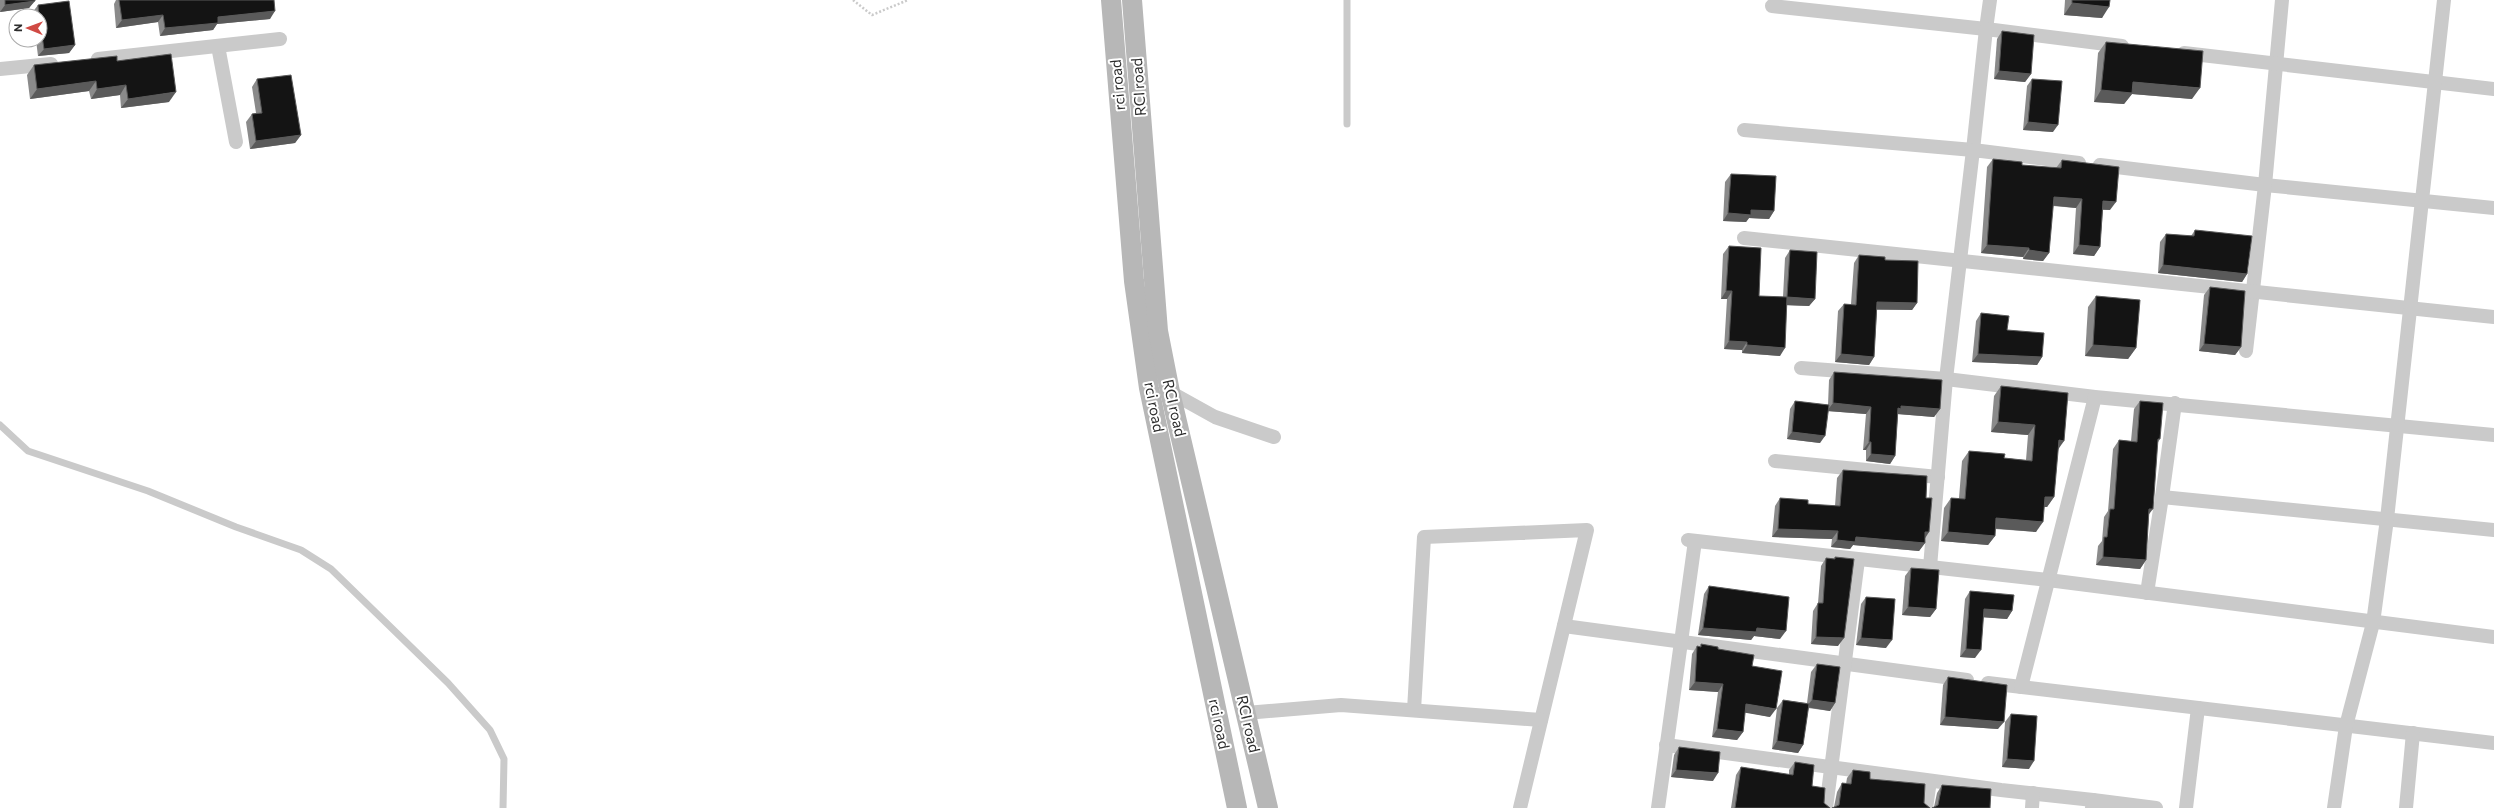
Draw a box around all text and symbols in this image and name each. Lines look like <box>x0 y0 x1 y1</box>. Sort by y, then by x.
north arrow <box>8 8 48 48</box>
text: N <box>11 24 24 32</box>
street label: RCI road <box>1127 57 1149 117</box>
street label: rci road <box>1106 59 1128 111</box>
street label: RCI road <box>1160 377 1190 438</box>
street label: rci road <box>1141 380 1169 434</box>
street label: RCI road <box>1234 693 1264 754</box>
street label: rci road <box>1206 697 1234 751</box>

